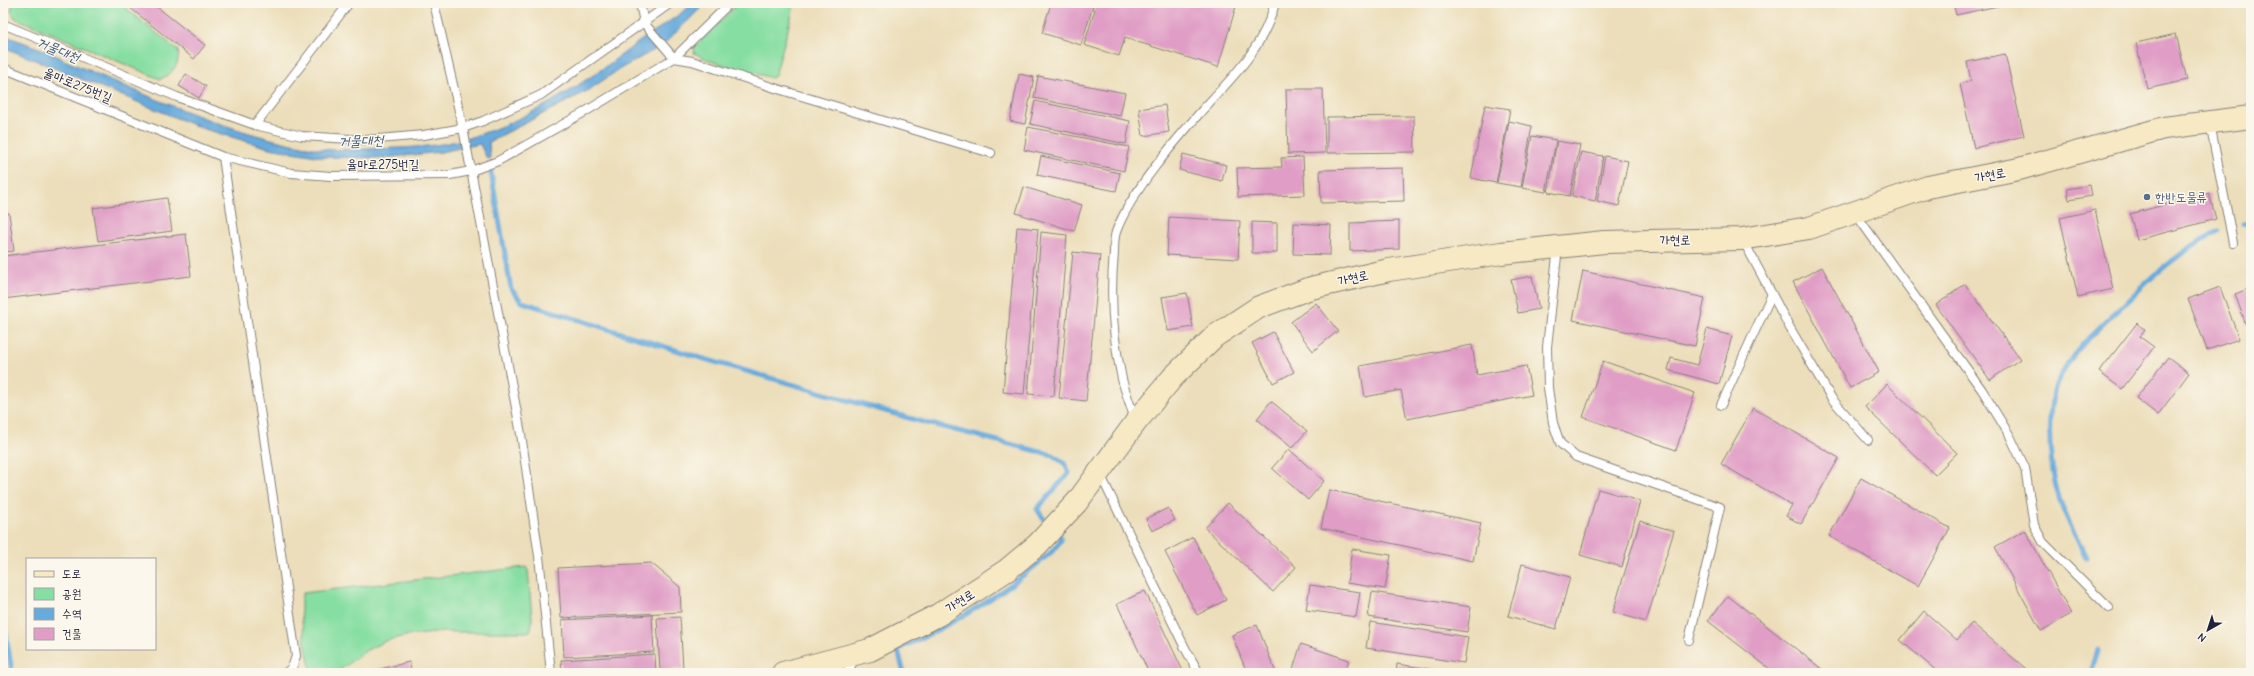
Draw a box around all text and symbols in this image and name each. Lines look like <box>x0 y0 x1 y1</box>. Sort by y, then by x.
water label: 거물대천 <box>34 33 84 67</box>
street label: 율마로275번길 <box>42 65 114 105</box>
water label: 거물대천 <box>338 132 385 150</box>
street label: 율마로275번길 <box>347 157 419 172</box>
street label: 가현로 <box>1973 165 2007 185</box>
place label: 한반도물류 <box>2155 190 2207 205</box>
marker: 한반도물류 <box>2142 192 2152 202</box>
street label: 가현로 <box>1659 232 1691 248</box>
street label: 가현로 <box>1336 267 1370 289</box>
legend <box>26 558 156 650</box>
text: 도로 <box>62 567 81 581</box>
street label: 가현로 <box>943 586 977 616</box>
text: 공원 <box>62 587 81 601</box>
text: 수역 <box>62 607 82 621</box>
north arrow <box>2188 610 2228 650</box>
text: 건물 <box>62 627 82 641</box>
text: N <box>2195 630 2209 645</box>

